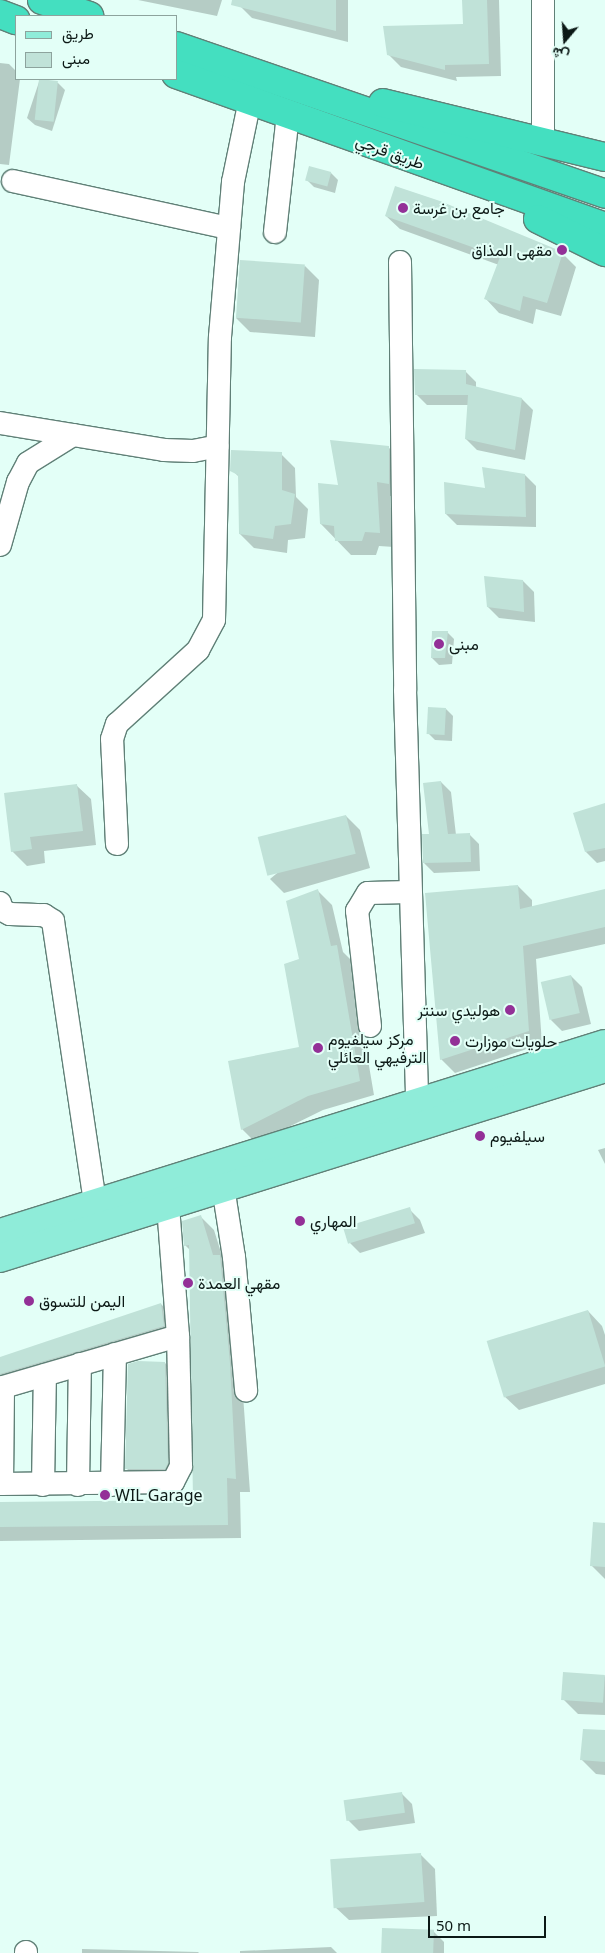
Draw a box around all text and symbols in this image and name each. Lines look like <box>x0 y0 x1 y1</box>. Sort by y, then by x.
legend <box>15 15 178 80</box>
north arrow <box>540 15 590 65</box>
text: طريق <box>62 23 94 43</box>
text: ش <box>549 43 571 66</box>
text: مبنى <box>62 48 90 68</box>
street label: طريق قرجي <box>353 131 427 173</box>
place label: جامع بن غرسة <box>413 198 505 218</box>
marker: جامع بن غرسة <box>397 202 409 214</box>
place label: مقهى المذاق <box>472 240 552 260</box>
marker: مقهى المذاق <box>556 244 568 256</box>
place label: مبنى <box>449 634 479 654</box>
marker: مبنى <box>433 638 445 650</box>
place label: هوليدي سنتر <box>417 1000 500 1020</box>
marker: هوليدي سنتر <box>504 1004 516 1016</box>
place label: مركز سيلفيوم الترفيهي العائلي <box>328 1029 426 1067</box>
place label: حلويات موزارت <box>465 1031 557 1051</box>
marker: حلويات موزارت <box>449 1035 461 1047</box>
marker: مركز سيلفيوم الترفيهي العائلي <box>312 1042 324 1054</box>
place label: سيلفيوم <box>490 1126 545 1146</box>
marker: سيلفيوم <box>474 1130 486 1142</box>
place label: المهاري <box>310 1211 356 1231</box>
marker: المهاري <box>294 1215 306 1227</box>
place label: مقهي العمدة <box>198 1273 280 1293</box>
marker: مقهي العمدة <box>182 1277 194 1289</box>
place label: اليمن للتسوق <box>39 1291 125 1311</box>
marker: اليمن للتسوق <box>23 1295 35 1307</box>
place label: WIL Garage <box>115 1485 203 1505</box>
marker: WIL Garage <box>99 1489 111 1501</box>
scale bar <box>430 1906 548 1938</box>
text: 50 m <box>436 1915 471 1935</box>

